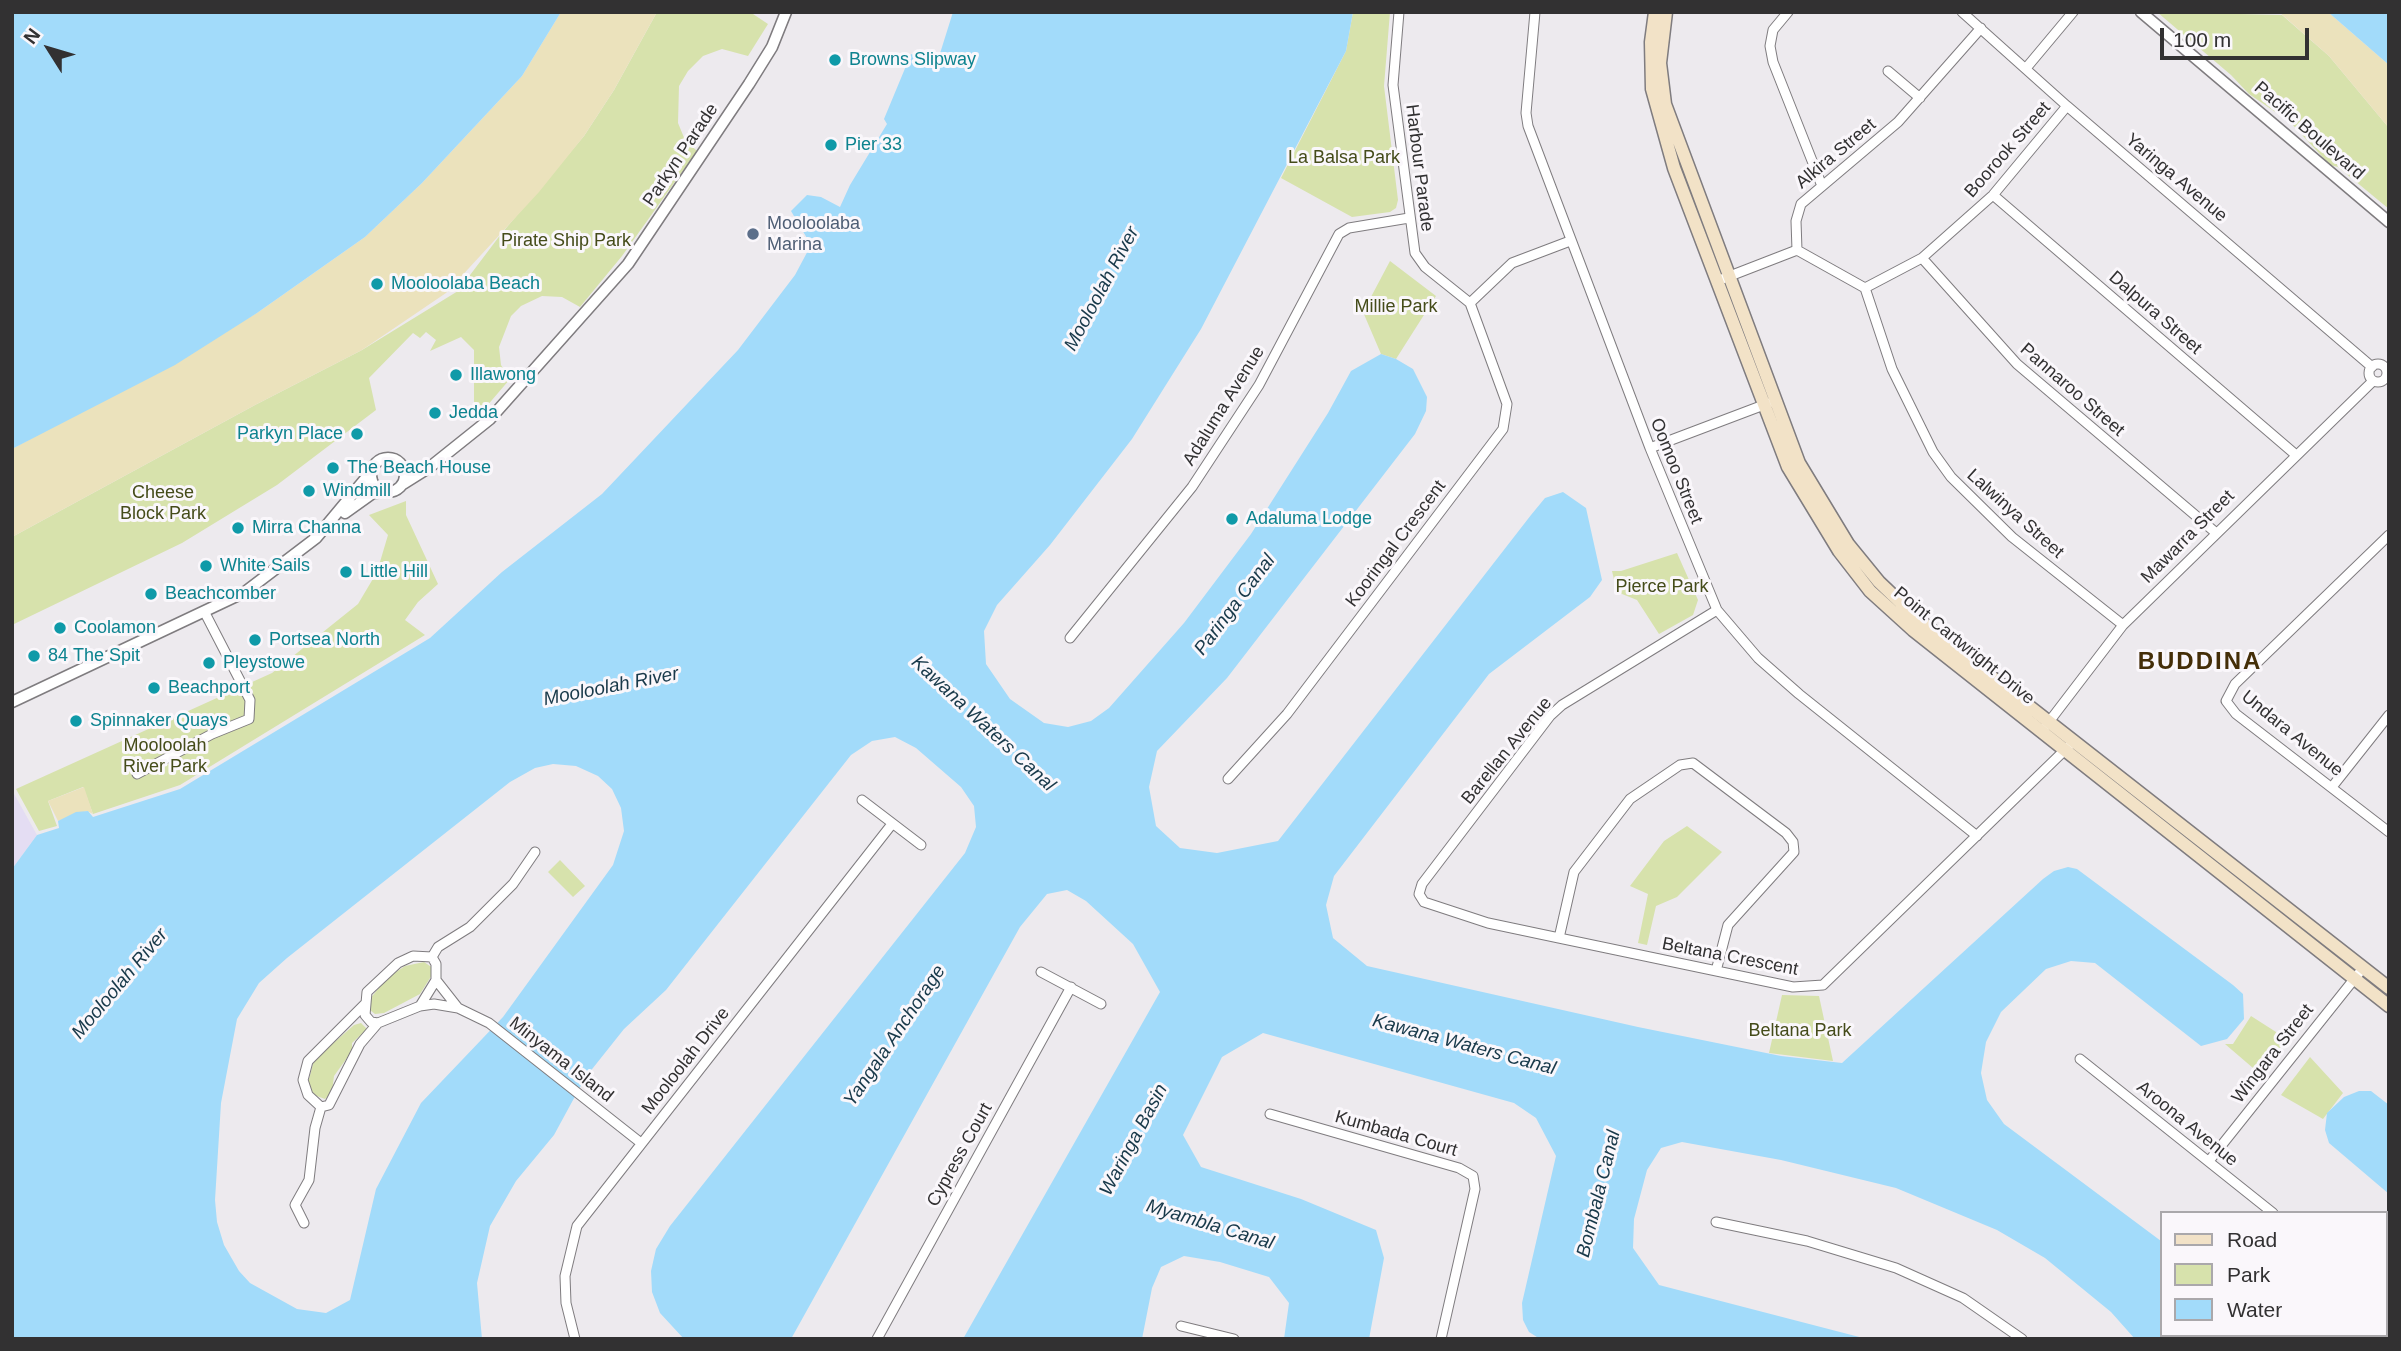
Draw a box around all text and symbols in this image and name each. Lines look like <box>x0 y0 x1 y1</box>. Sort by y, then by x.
north arrow <box>14 14 84 84</box>
scale bar <box>2163 14 2312 58</box>
text: N <box>19 24 44 48</box>
text: 100 m <box>2173 28 2231 51</box>
place label: Browns Slipway <box>849 49 976 71</box>
marker: Browns Slipway <box>827 52 843 68</box>
street label: Pacific Boulevard <box>2249 77 2369 185</box>
street label: Boorook Street <box>1960 98 2056 202</box>
street label: Parkyn Parade <box>639 100 723 210</box>
street label: Harbour Parade <box>1400 103 1438 233</box>
street label: Alkira Street <box>1792 114 1880 194</box>
street label: Yaringa Avenue <box>2121 129 2231 227</box>
place label: Pier 33 <box>845 134 902 156</box>
marker: Pier 33 <box>823 137 839 153</box>
park label: La Balsa Park <box>1288 147 1400 169</box>
place label: Mooloolaba Marina <box>767 213 860 256</box>
water label: Mooloolah River <box>1060 223 1144 355</box>
marker: Mooloolaba Marina <box>745 226 761 242</box>
park label: Pirate Ship Park <box>501 230 631 252</box>
street label: Dalpura Street <box>2104 267 2206 359</box>
place label: Mooloolaba Beach <box>391 273 540 295</box>
marker: Mooloolaba Beach <box>369 276 385 292</box>
park label: Millie Park <box>1354 296 1438 318</box>
street label: Pannaroo Street <box>2015 339 2129 441</box>
street label: Adaluma Avenue <box>1179 342 1269 470</box>
place label: Illawong <box>470 364 536 386</box>
marker: Illawong <box>448 367 464 383</box>
place label: Jedda <box>449 402 498 424</box>
marker: Jedda <box>427 405 443 421</box>
street label: Oomoo Street <box>1645 415 1707 527</box>
place label: Parkyn Place <box>237 423 343 445</box>
marker: Parkyn Place <box>349 426 365 442</box>
place label: The Beach House <box>347 457 491 479</box>
marker: The Beach House <box>325 460 341 476</box>
street label: Lalwinya Street <box>1962 465 2068 563</box>
street label: Kooringal Crescent <box>1341 476 1451 612</box>
place label: Windmill <box>323 480 391 502</box>
park label: Cheese Block Park <box>120 482 206 524</box>
marker: Windmill <box>301 483 317 499</box>
street label: Mawarra Street <box>2137 486 2239 588</box>
place label: Adaluma Lodge <box>1246 508 1372 530</box>
marker: Adaluma Lodge <box>1224 511 1240 527</box>
place label: Mirra Channa <box>252 517 361 539</box>
marker: Mirra Channa <box>230 520 246 536</box>
water label: Paringa Canal <box>1190 550 1280 660</box>
place label: White Sails <box>220 555 310 577</box>
marker: White Sails <box>198 558 214 574</box>
place label: Little Hill <box>360 561 428 583</box>
marker: Little Hill <box>338 564 354 580</box>
park label: Pierce Park <box>1615 576 1709 598</box>
place label: Beachcomber <box>165 583 276 605</box>
street label: Point Cartwright Drive <box>1889 583 2039 709</box>
marker: Beachcomber <box>143 586 159 602</box>
place label: Coolamon <box>74 617 156 639</box>
marker: Coolamon <box>52 620 68 636</box>
place label: Portsea North <box>269 629 380 651</box>
marker: Portsea North <box>247 632 263 648</box>
place label: 84 The Spit <box>48 645 140 667</box>
marker: 84 The Spit <box>26 648 42 664</box>
district label: BUDDINA <box>2139 648 2261 676</box>
water label: Kawana Waters Canal <box>906 651 1060 797</box>
place label: Pleystowe <box>223 652 305 674</box>
marker: Pleystowe <box>201 655 217 671</box>
water label: Mooloolah River <box>541 663 681 711</box>
place label: Beachport <box>168 677 250 699</box>
marker: Beachport <box>146 680 162 696</box>
street label: Undara Avenue <box>2237 686 2347 782</box>
street label: Barellan Avenue <box>1457 693 1557 809</box>
place label: Spinnaker Quays <box>90 710 228 732</box>
marker: Spinnaker Quays <box>68 713 84 729</box>
park label: Mooloolah River Park <box>123 735 207 778</box>
water label: Mooloolah River <box>67 924 173 1044</box>
street label: Beltana Crescent <box>1660 933 1800 981</box>
water label: Yangala Anchorage <box>839 961 951 1111</box>
street label: Wingara Street <box>2228 1000 2318 1108</box>
street label: Mooloolah Drive <box>637 1003 735 1119</box>
water label: Kawana Waters Canal <box>1370 1010 1558 1080</box>
street label: Minyama Island <box>505 1013 617 1107</box>
park label: Beltana Park <box>1748 1020 1852 1042</box>
street label: Aroona Avenue <box>2132 1077 2242 1171</box>
water label: Waringa Basin <box>1095 1080 1173 1200</box>
street label: Cypress Court <box>923 1099 997 1211</box>
street label: Kumbada Court <box>1332 1106 1460 1162</box>
water label: Bombala Canal <box>1572 1128 1626 1260</box>
water label: Myambla Canal <box>1144 1195 1276 1255</box>
legend <box>2160 1211 2387 1337</box>
text: Road <box>2227 1228 2277 1251</box>
text: Park <box>2227 1263 2270 1286</box>
text: Water <box>2227 1298 2282 1321</box>

